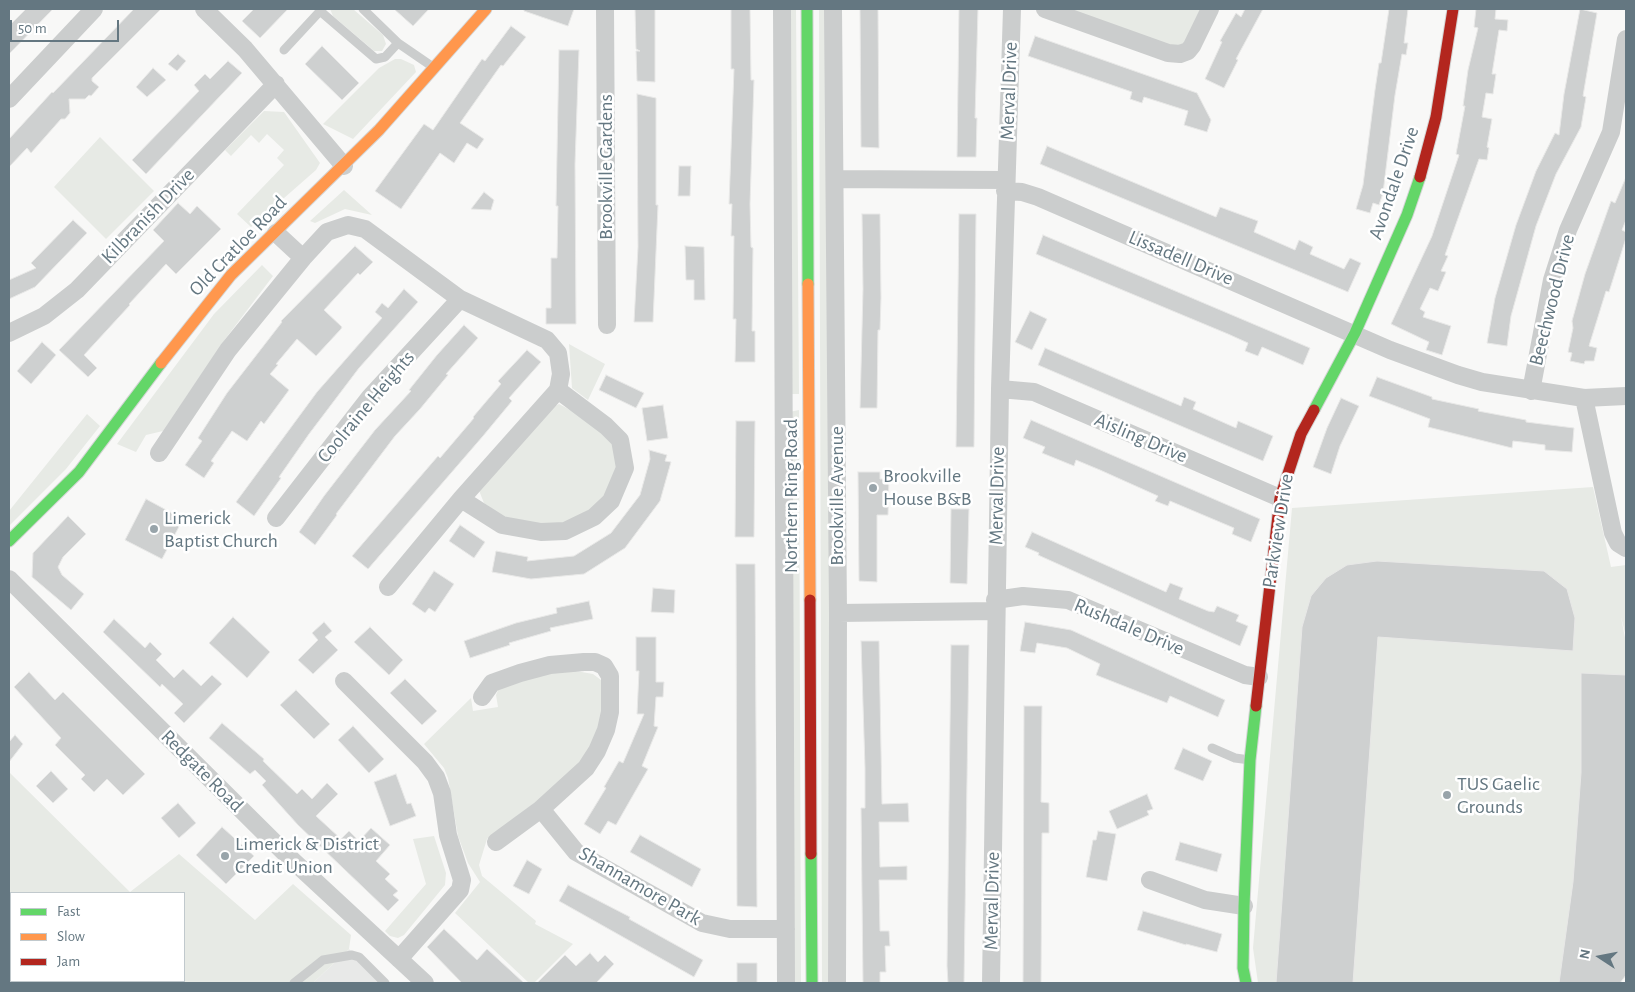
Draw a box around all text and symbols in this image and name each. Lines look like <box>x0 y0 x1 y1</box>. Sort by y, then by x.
scale bar <box>12 10 121 42</box>
text: 50 m <box>18 21 47 36</box>
street label: Merval Drive <box>995 41 1023 141</box>
street label: Brookville Gardens <box>594 94 618 240</box>
street label: Avondale Drive <box>1363 123 1425 243</box>
street label: Kilbranish Drive <box>96 163 200 269</box>
street label: Old Cratloe Road <box>184 191 292 301</box>
street label: Lissadell Drive <box>1125 225 1237 291</box>
street label: Beechwood Drive <box>1524 232 1580 368</box>
street label: Coolraine Heights <box>312 346 420 468</box>
street label: Aisling Drive <box>1091 408 1191 468</box>
street label: Northern Ring Road <box>779 419 803 573</box>
street label: Brookville Avenue <box>825 426 849 566</box>
street label: Merval Drive <box>984 447 1010 545</box>
place label: Brookville House B&B <box>883 464 972 511</box>
street label: Parkview Drive <box>1257 472 1299 590</box>
marker: Brookville House B&B <box>867 482 879 494</box>
place label: Limerick Baptist Church <box>164 506 278 553</box>
marker: Limerick Baptist Church <box>148 523 160 535</box>
street label: Rushdale Drive <box>1070 593 1188 661</box>
street label: Redgate Road <box>156 725 248 817</box>
place label: TUS Gaelic Grounds <box>1457 772 1540 819</box>
marker: TUS Gaelic Grounds <box>1441 789 1453 801</box>
place label: Limerick & District Credit Union <box>235 832 379 879</box>
street label: Shannamore Park <box>575 841 705 931</box>
marker: Limerick & District Credit Union <box>219 850 231 862</box>
street label: Merval Drive <box>979 852 1005 950</box>
legend <box>10 892 185 982</box>
text: Fast <box>57 904 80 919</box>
text: Slow <box>57 929 85 944</box>
north arrow <box>1575 932 1625 982</box>
text: N <box>1577 948 1593 960</box>
text: Jam <box>57 954 80 969</box>

